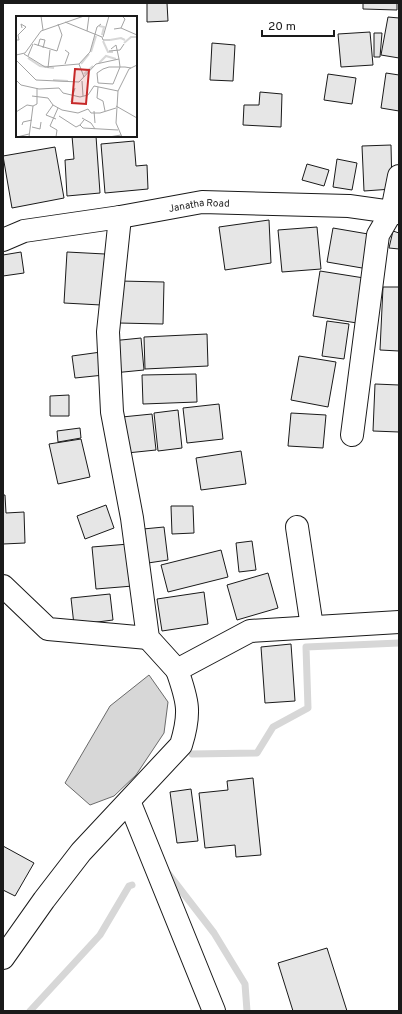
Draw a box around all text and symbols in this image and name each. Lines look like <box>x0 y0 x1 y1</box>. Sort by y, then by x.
scale bar <box>262 12 334 38</box>
inset map <box>16 16 137 137</box>
text: 20 m <box>268 19 296 35</box>
street label: Janatha Road <box>168 197 230 216</box>

